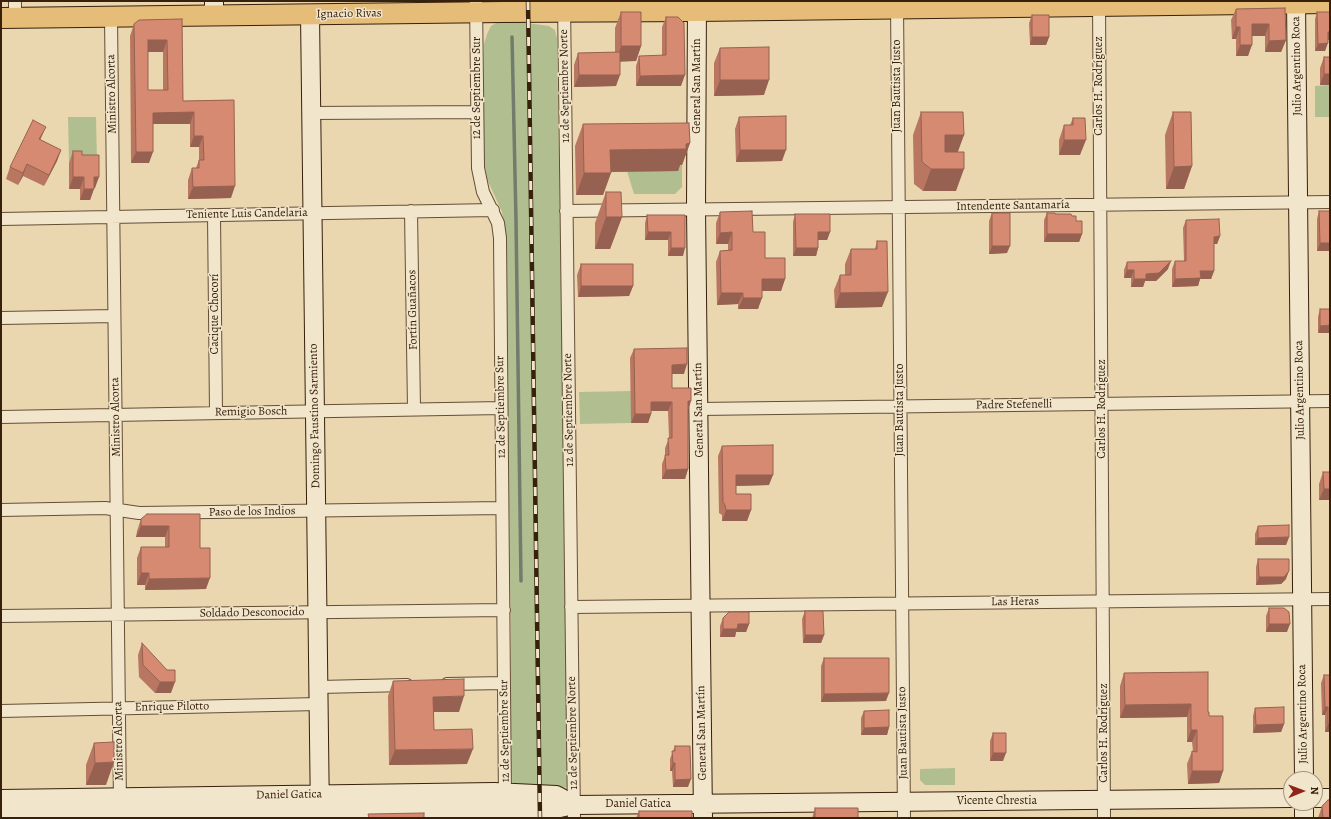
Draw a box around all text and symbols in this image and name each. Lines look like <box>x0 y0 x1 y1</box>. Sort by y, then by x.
street label: Ignacio Rivas <box>316 6 382 22</box>
street label: Julio Argentino Roca <box>1289 16 1305 116</box>
street label: 12 de Septiembre Norte <box>557 29 573 143</box>
street label: Carlos H. Rodríguez <box>1092 36 1106 136</box>
street label: 12 de Septiembre Sur <box>470 37 484 139</box>
street label: General San Martín <box>690 38 704 134</box>
street label: Juan Bautista Justo <box>890 40 904 132</box>
street label: Ministro Alcorta <box>104 54 120 134</box>
street label: Intendente Santamaría <box>956 198 1070 214</box>
street label: Teniente Luis Candelaria <box>186 206 308 222</box>
street label: Fortín Guañacos <box>405 270 421 350</box>
street label: Cacique Chocorí <box>208 274 222 354</box>
street label: Julio Argentino Roca <box>1292 340 1308 440</box>
street label: Domingo Faustino Sarmiento <box>307 343 323 489</box>
street label: 12 de Septiembre Norte <box>561 353 577 467</box>
street label: 12 de Septiembre Sur <box>493 356 509 458</box>
street label: Carlos H. Rodríguez <box>1095 359 1109 459</box>
street label: General San Martín <box>691 362 707 458</box>
street label: Juan Bautista Justo <box>893 364 907 456</box>
street label: Ministro Alcorta <box>108 377 124 457</box>
street label: Padre Stefenelli <box>976 397 1052 413</box>
street label: Remigio Bosch <box>214 404 288 420</box>
street label: Paso de los Indios <box>208 504 296 520</box>
street label: Las Heras <box>991 594 1039 610</box>
street label: Soldado Desconocido <box>199 605 305 621</box>
street label: Julio Argentino Roca <box>1295 664 1311 764</box>
street label: 12 de Septiembre Norte <box>565 676 581 790</box>
street label: 12 de Septiembre Sur <box>497 680 513 782</box>
street label: Carlos H. Rodríguez <box>1097 683 1111 783</box>
street label: General San Martín <box>694 685 710 781</box>
street label: Juan Bautista Justo <box>895 687 911 779</box>
street label: Enrique Pilotto <box>135 699 209 715</box>
street label: Ministro Alcorta <box>111 701 127 781</box>
north arrow <box>1283 771 1323 811</box>
street label: Daniel Gatica <box>256 787 322 803</box>
text: N <box>1307 787 1322 795</box>
street label: Vicente Chrestia <box>957 794 1037 808</box>
street label: Daniel Gatica <box>605 797 671 811</box>

